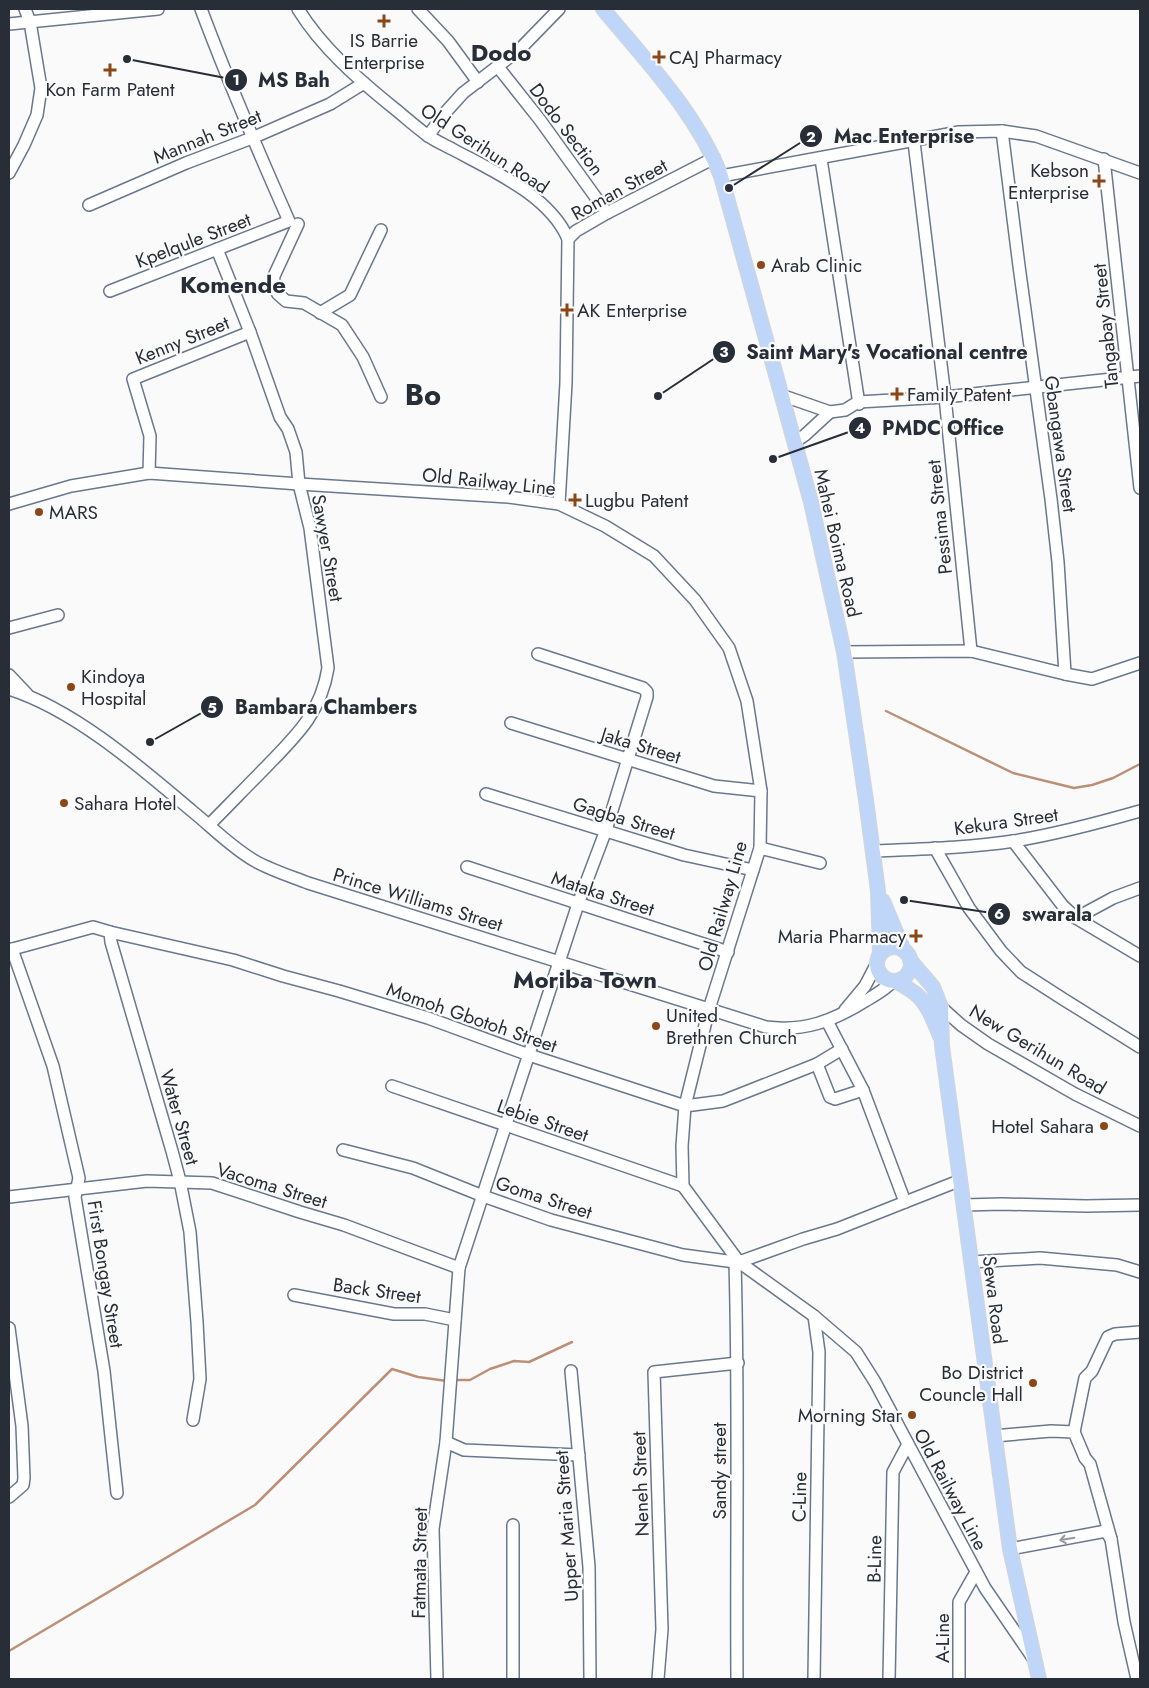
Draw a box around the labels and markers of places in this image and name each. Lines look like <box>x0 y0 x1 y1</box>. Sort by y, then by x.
marker: IS Barrie Enterprise <box>378 15 390 27</box>
place label: IS Barrie Enterprise <box>343 27 425 76</box>
place label: CAJ Pharmacy <box>669 44 783 71</box>
marker: CAJ Pharmacy <box>653 51 665 63</box>
callout: MS Bah <box>223 62 340 97</box>
marker: Kon Farm Patent <box>104 64 116 76</box>
place label: Kon Farm Patent <box>45 76 175 103</box>
callout: Mac Enterprise <box>798 119 984 154</box>
place label: Kebson Enterprise <box>1008 157 1089 206</box>
marker: Kebson Enterprise <box>1093 175 1105 187</box>
place label: Arab Clinic <box>771 252 862 279</box>
marker: Arab Clinic <box>755 259 767 271</box>
place label: AK Enterprise <box>577 297 687 324</box>
marker: AK Enterprise <box>561 304 573 316</box>
callout: Saint Mary's Vocational centre <box>711 335 1038 370</box>
place label: Family Patent <box>907 381 1012 408</box>
marker: Family Patent <box>891 388 903 400</box>
callout: PMDC Office <box>847 411 1014 446</box>
place label: Lugbu Patent <box>585 487 689 514</box>
marker: Lugbu Patent <box>569 494 581 506</box>
place label: MARS <box>49 499 98 526</box>
marker: MARS <box>33 506 45 518</box>
place label: Kindoya Hospital <box>81 663 146 712</box>
marker: Kindoya Hospital <box>65 681 77 693</box>
callout: Bambara Chambers <box>200 690 427 725</box>
place label: Sahara Hotel <box>74 790 177 817</box>
marker: Sahara Hotel <box>58 797 70 809</box>
callout: swarala <box>987 897 1102 932</box>
place label: Maria Pharmacy <box>778 923 907 950</box>
marker: Maria Pharmacy <box>910 930 922 942</box>
place label: United Brethren Church <box>666 1002 797 1051</box>
marker: United Brethren Church <box>650 1020 662 1032</box>
place label: Hotel Sahara <box>991 1113 1094 1140</box>
marker: Hotel Sahara <box>1098 1120 1110 1132</box>
place label: Bo District Councle Hall <box>919 1359 1023 1408</box>
marker: Bo District Councle Hall <box>1027 1377 1039 1389</box>
place label: Morning Star <box>798 1402 902 1429</box>
marker: Morning Star <box>906 1409 918 1421</box>

